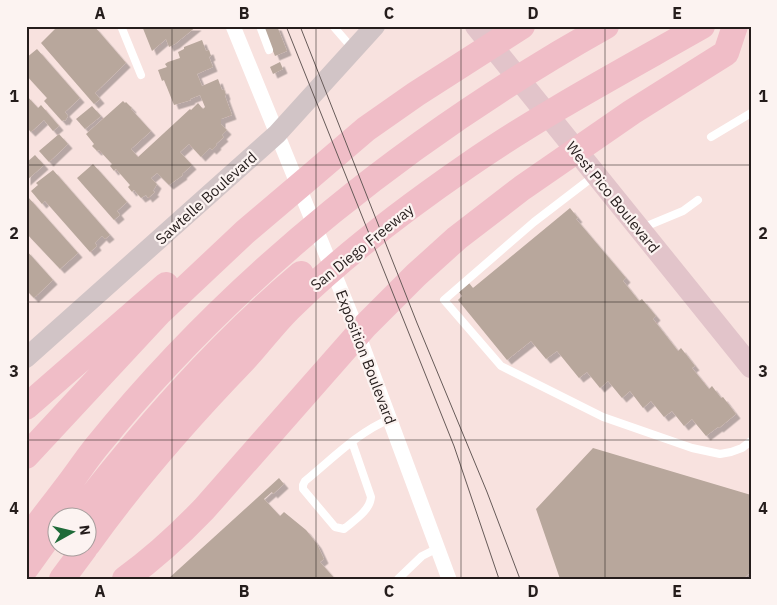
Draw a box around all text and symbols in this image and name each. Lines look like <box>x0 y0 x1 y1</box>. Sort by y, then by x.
text: A <box>95 3 106 23</box>
text: B <box>239 3 250 23</box>
text: C <box>384 3 394 23</box>
text: D <box>527 3 539 23</box>
text: E <box>672 3 682 23</box>
text: 1 <box>9 86 19 106</box>
text: 1 <box>758 86 768 106</box>
street label: West Pico Boulevard <box>562 137 664 257</box>
street label: Sawtelle Boulevard <box>151 148 261 248</box>
street label: San Diego Freeway <box>307 199 418 294</box>
text: 2 <box>9 223 19 243</box>
text: 2 <box>758 223 768 243</box>
street label: Exposition Boulevard <box>332 287 400 427</box>
text: 3 <box>9 361 19 381</box>
text: 3 <box>758 361 768 381</box>
text: 4 <box>9 498 19 518</box>
text: 4 <box>758 498 768 518</box>
north arrow <box>48 508 98 558</box>
text: N <box>75 524 94 536</box>
text: A <box>95 581 106 601</box>
text: B <box>239 581 250 601</box>
text: C <box>384 581 394 601</box>
text: D <box>527 581 539 601</box>
text: E <box>672 581 682 601</box>

